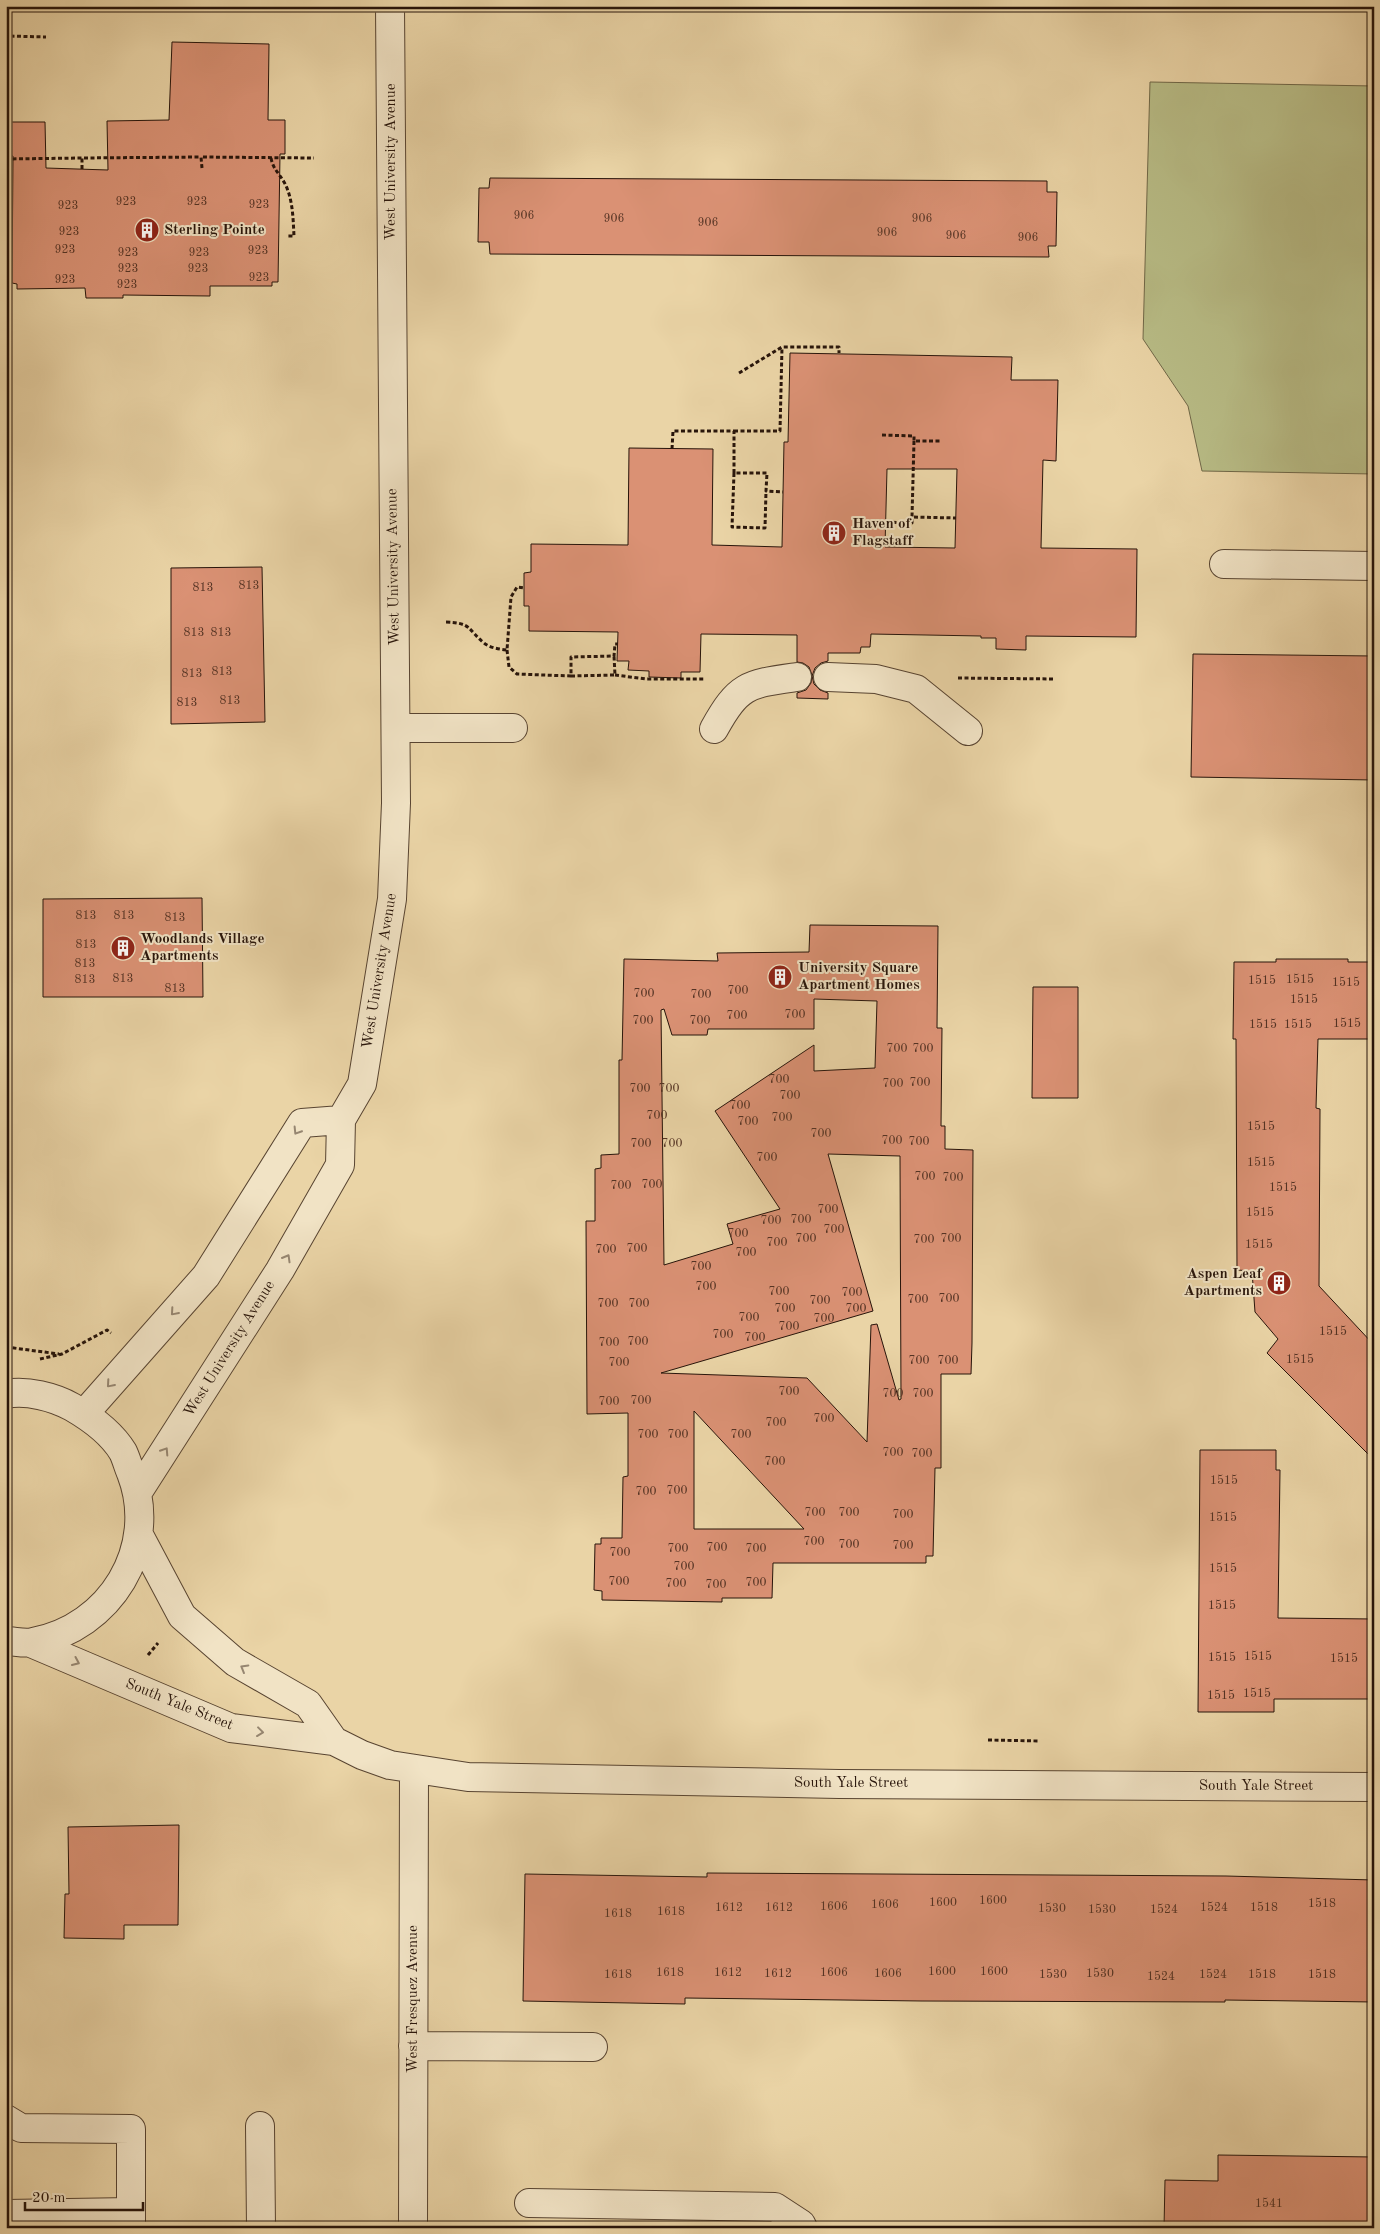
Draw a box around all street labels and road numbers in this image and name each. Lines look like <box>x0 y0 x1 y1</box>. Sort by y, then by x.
street label: West University Avenue <box>384 83 399 241</box>
street label: West University Avenue <box>385 488 403 646</box>
street label: West University Avenue <box>360 892 400 1050</box>
street label: West University Avenue <box>182 1278 278 1420</box>
street label: South Yale Street <box>123 1677 235 1733</box>
street label: South Yale Street <box>794 1776 908 1791</box>
street label: South Yale Street <box>1199 1779 1313 1794</box>
street label: West Fresquez Avenue <box>406 1925 421 2073</box>

